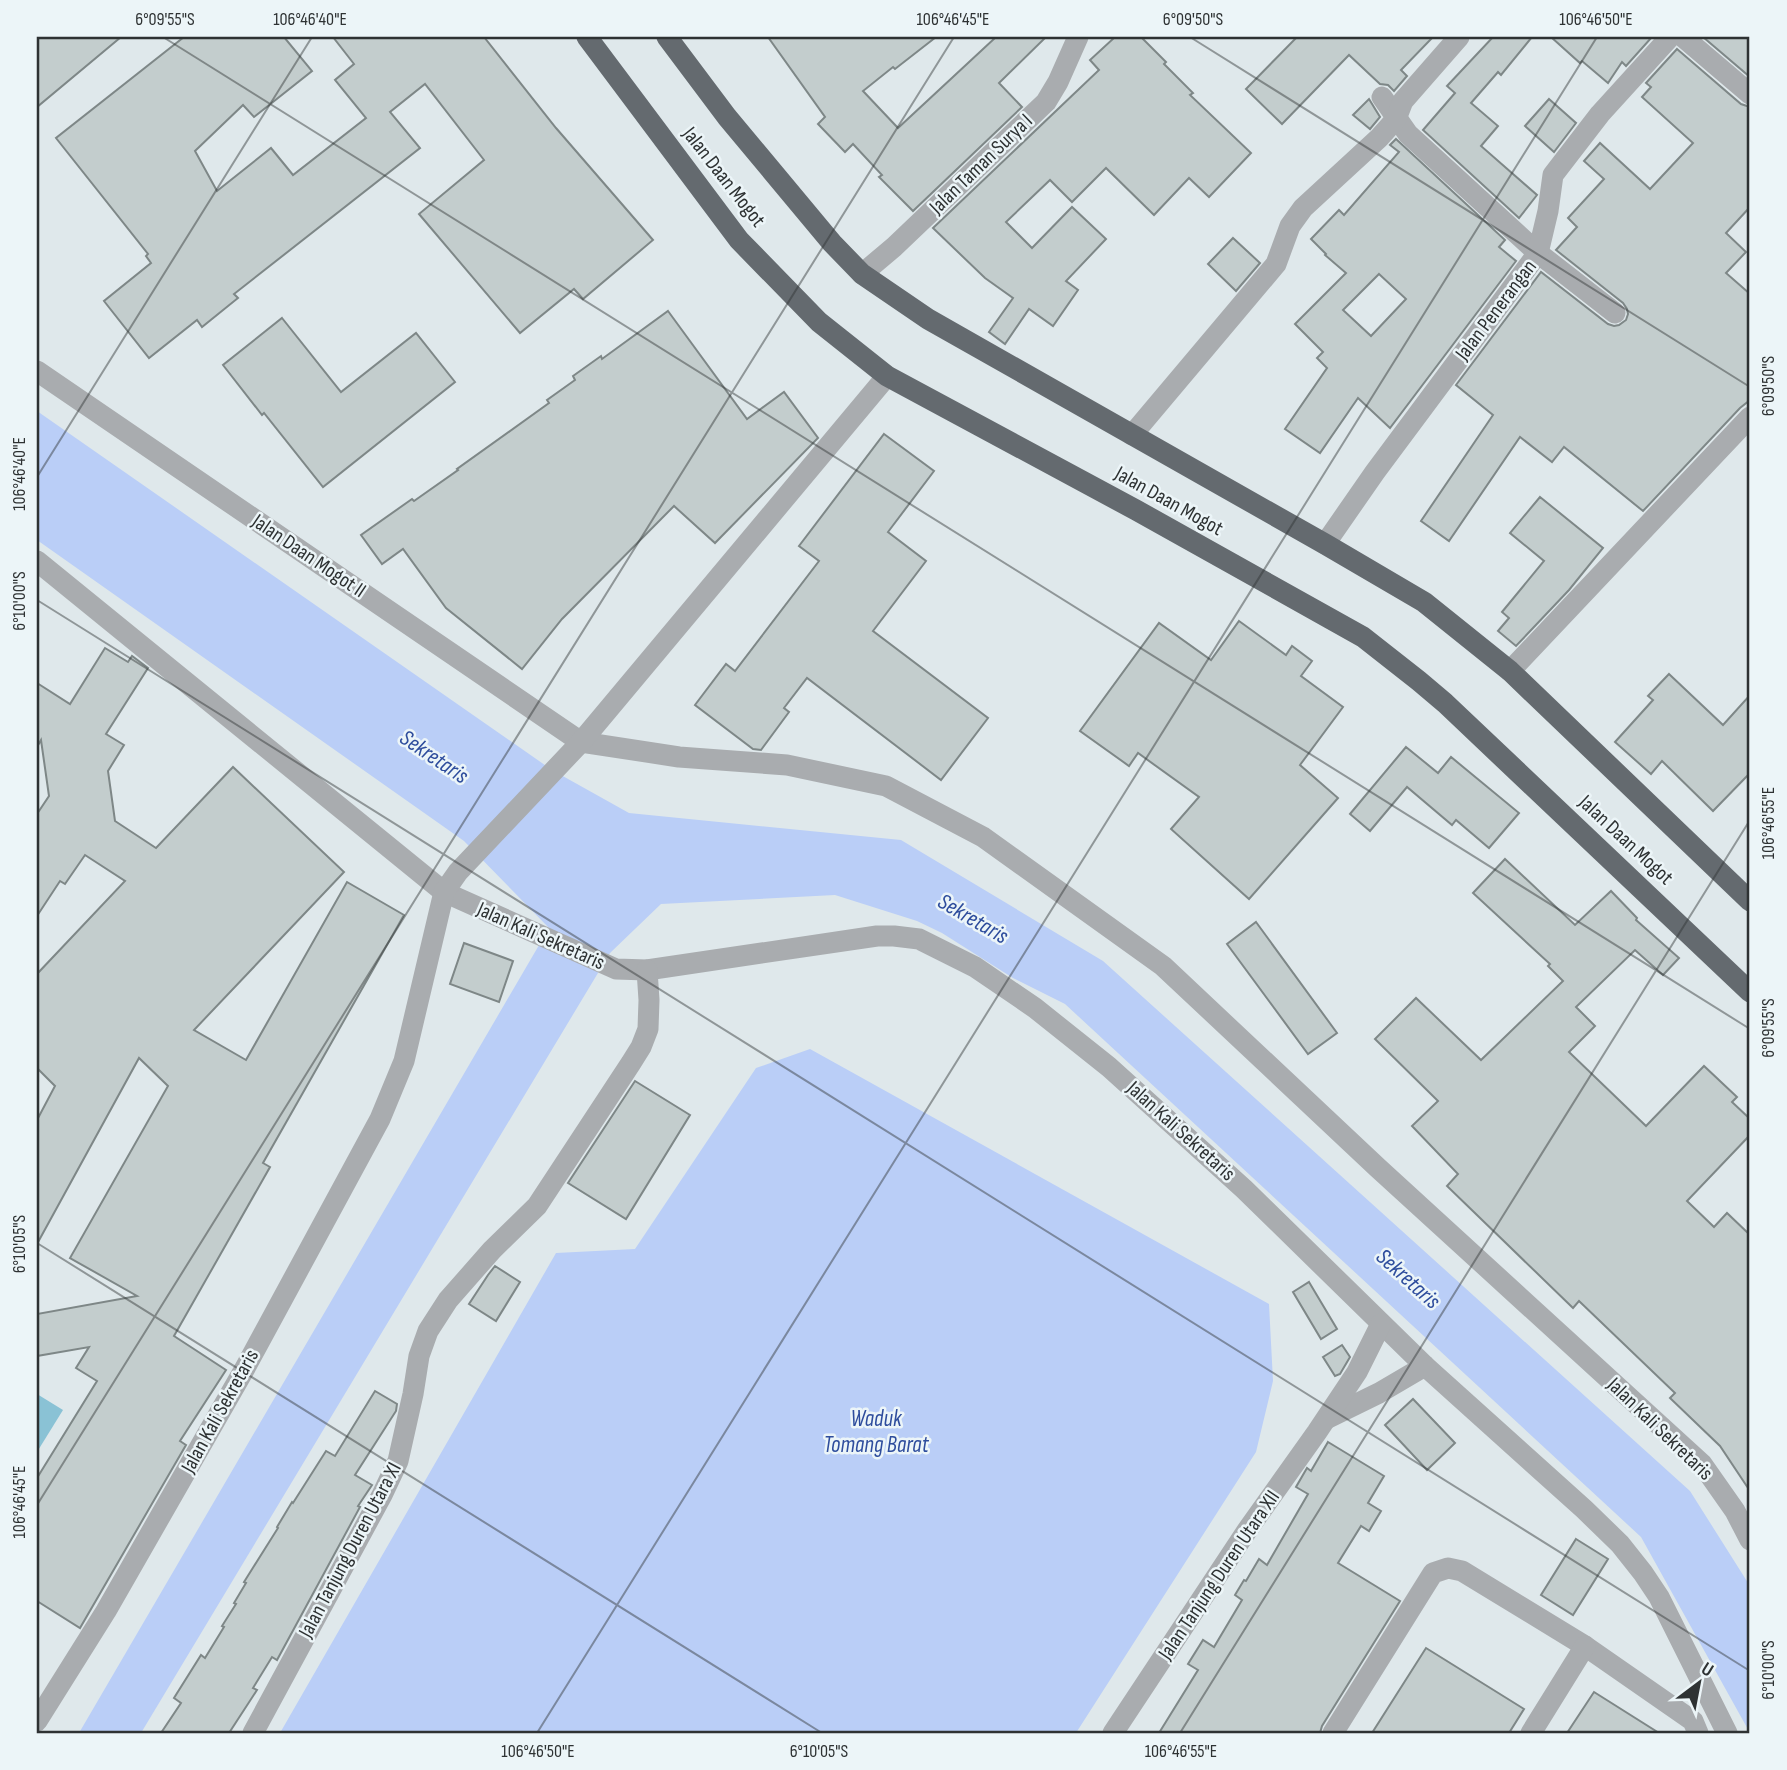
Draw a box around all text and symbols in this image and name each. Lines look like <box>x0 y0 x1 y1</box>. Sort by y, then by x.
text: 6°09'55"S <box>135 9 195 30</box>
text: 106°46'40"E <box>273 9 347 30</box>
text: 106°46'45"E <box>917 9 989 30</box>
text: 6°09'50"S <box>1163 9 1223 30</box>
text: 106°46'50"E <box>1559 9 1633 30</box>
street label: Jalan Taman Surya I <box>924 109 1038 220</box>
street label: Jalan Daan Mogot <box>677 121 771 232</box>
street label: Jalan Penerangan <box>1449 255 1542 366</box>
text: 6°09'50"S <box>1758 356 1779 416</box>
text: 106°46'40"E <box>9 437 30 511</box>
street label: Jalan Daan Mogot <box>1110 461 1228 541</box>
street label: Jalan Daan Mogot II <box>247 508 371 603</box>
text: 6°10'00"S <box>9 571 30 631</box>
water label: Sekretaris <box>394 724 474 790</box>
text: 106°46'55"E <box>1758 787 1779 859</box>
street label: Jalan Daan Mogot <box>1573 789 1678 890</box>
water label: Sekretaris <box>933 888 1013 950</box>
street label: Jalan Kali Sekretaris <box>472 896 609 975</box>
text: 6°09'55"S <box>1758 998 1779 1058</box>
street label: Jalan Kali Sekretaris <box>1121 1075 1240 1186</box>
text: 6°10'05"S <box>9 1214 30 1273</box>
water label: Sekretaris <box>1370 1243 1446 1315</box>
street label: Jalan Kali Sekretaris <box>175 1345 264 1478</box>
street label: Jalan Kali Sekretaris <box>1601 1372 1718 1486</box>
water label: Waduk Tomang Barat <box>823 1405 930 1459</box>
street label: Jalan Tanjung Duren Utara XI <box>293 1458 407 1643</box>
text: 106°46'45"E <box>9 1466 30 1538</box>
street label: Jalan Tanjung Duren Utara XII <box>1152 1486 1285 1665</box>
text: 6°10'00"S <box>1758 1640 1779 1700</box>
north arrow <box>1664 1648 1734 1718</box>
text: U <box>1697 1657 1718 1682</box>
text: 106°46'50"E <box>501 1741 575 1762</box>
text: 6°10'05"S <box>790 1741 849 1762</box>
text: 106°46'55"E <box>1145 1741 1217 1762</box>

